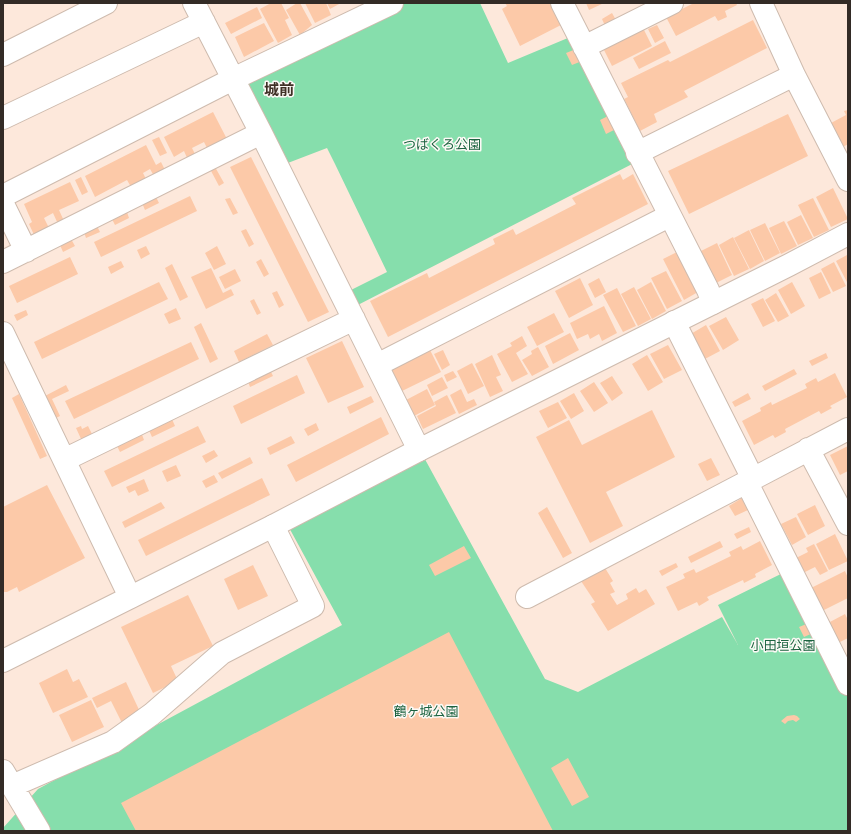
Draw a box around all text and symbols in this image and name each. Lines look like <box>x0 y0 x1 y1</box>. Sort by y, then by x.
district label: 城前 <box>264 81 294 99</box>
park label: つばくろ公園 <box>403 137 481 152</box>
park label: 小田垣公園 <box>750 638 816 653</box>
park label: 鶴ヶ城公園 <box>393 704 459 719</box>

